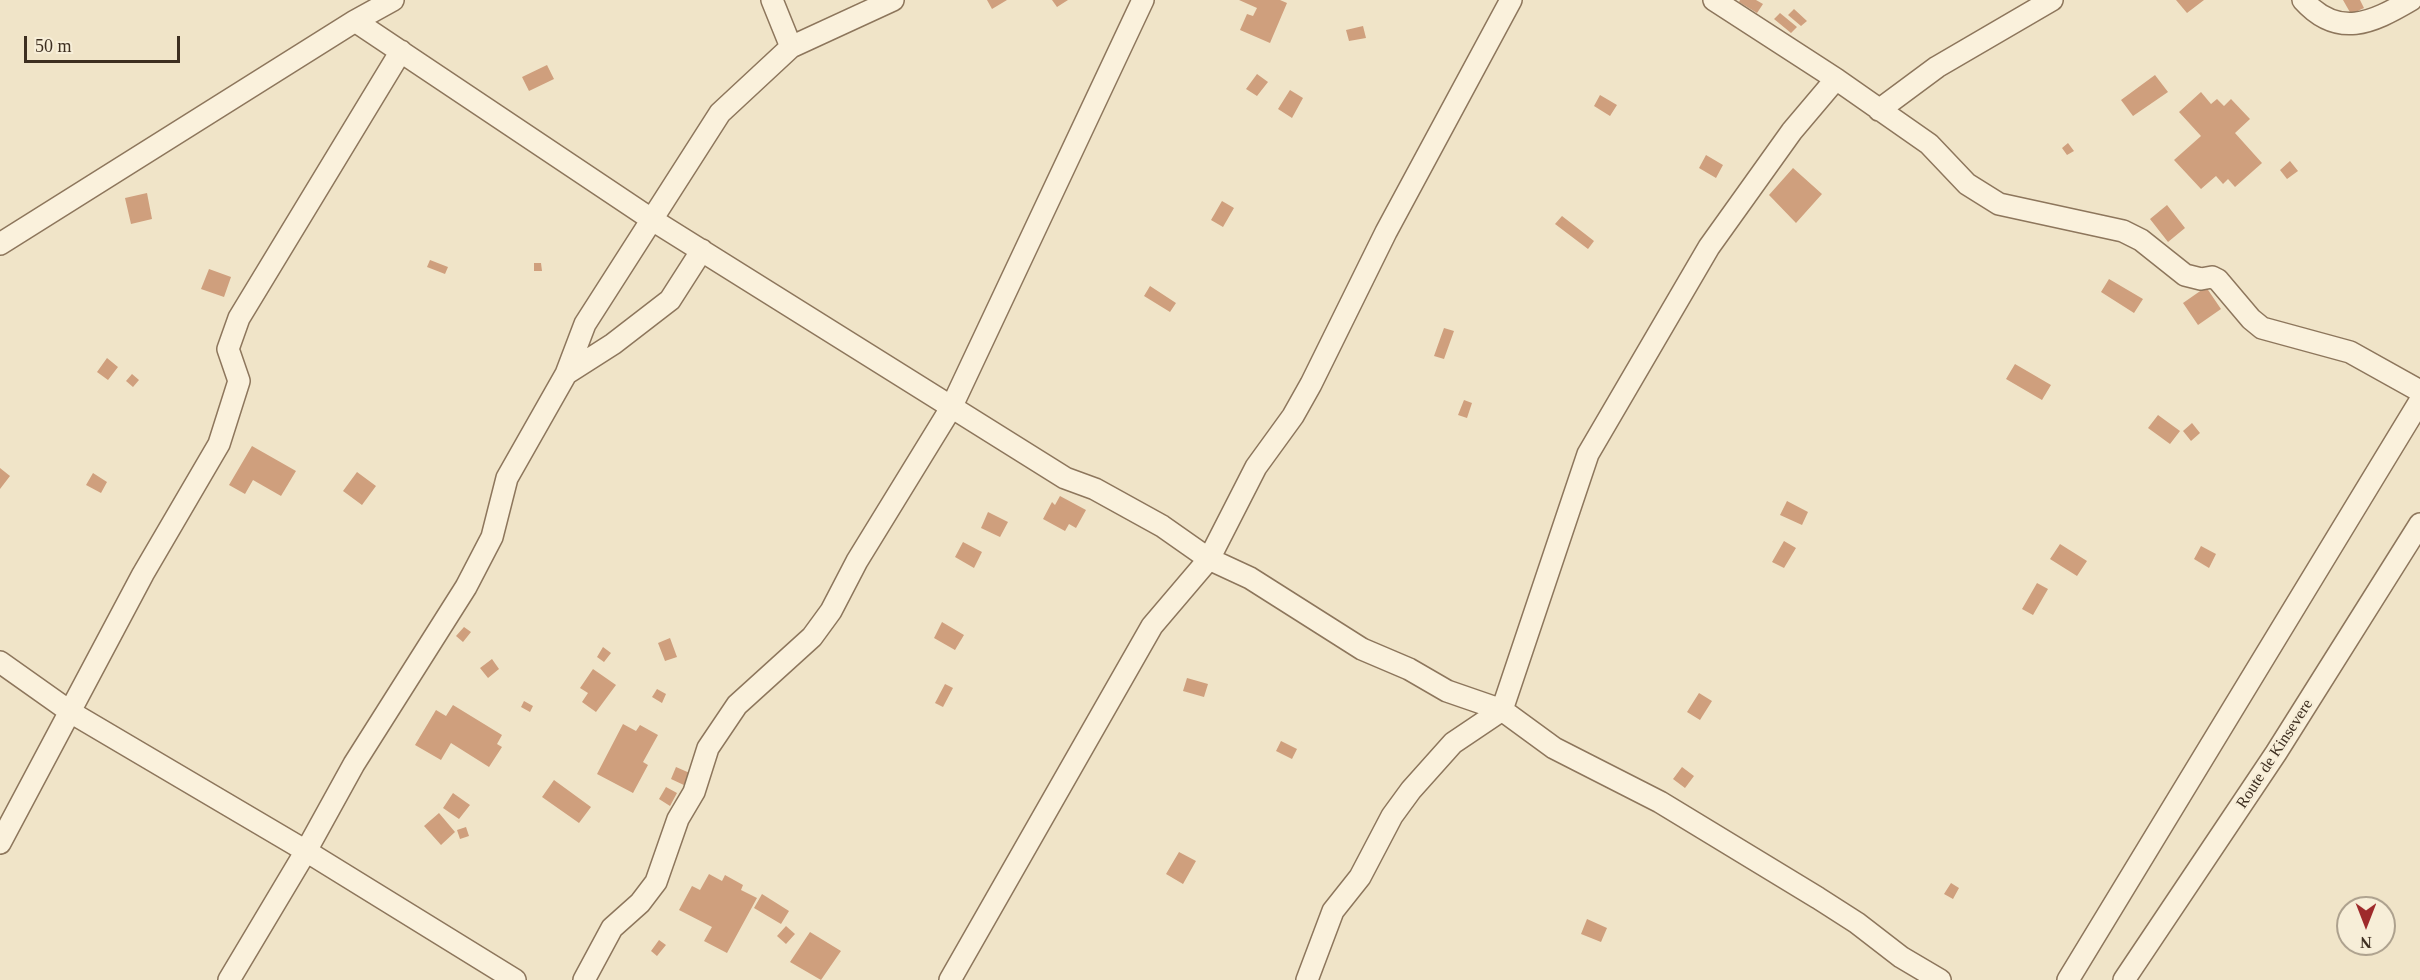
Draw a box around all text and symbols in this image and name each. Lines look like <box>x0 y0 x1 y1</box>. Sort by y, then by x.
scale bar <box>27 24 183 62</box>
text: 50 m <box>35 36 72 56</box>
street label: Route de Kinsevere <box>2233 696 2317 812</box>
north arrow <box>2336 896 2396 956</box>
text: N <box>2360 934 2372 951</box>

